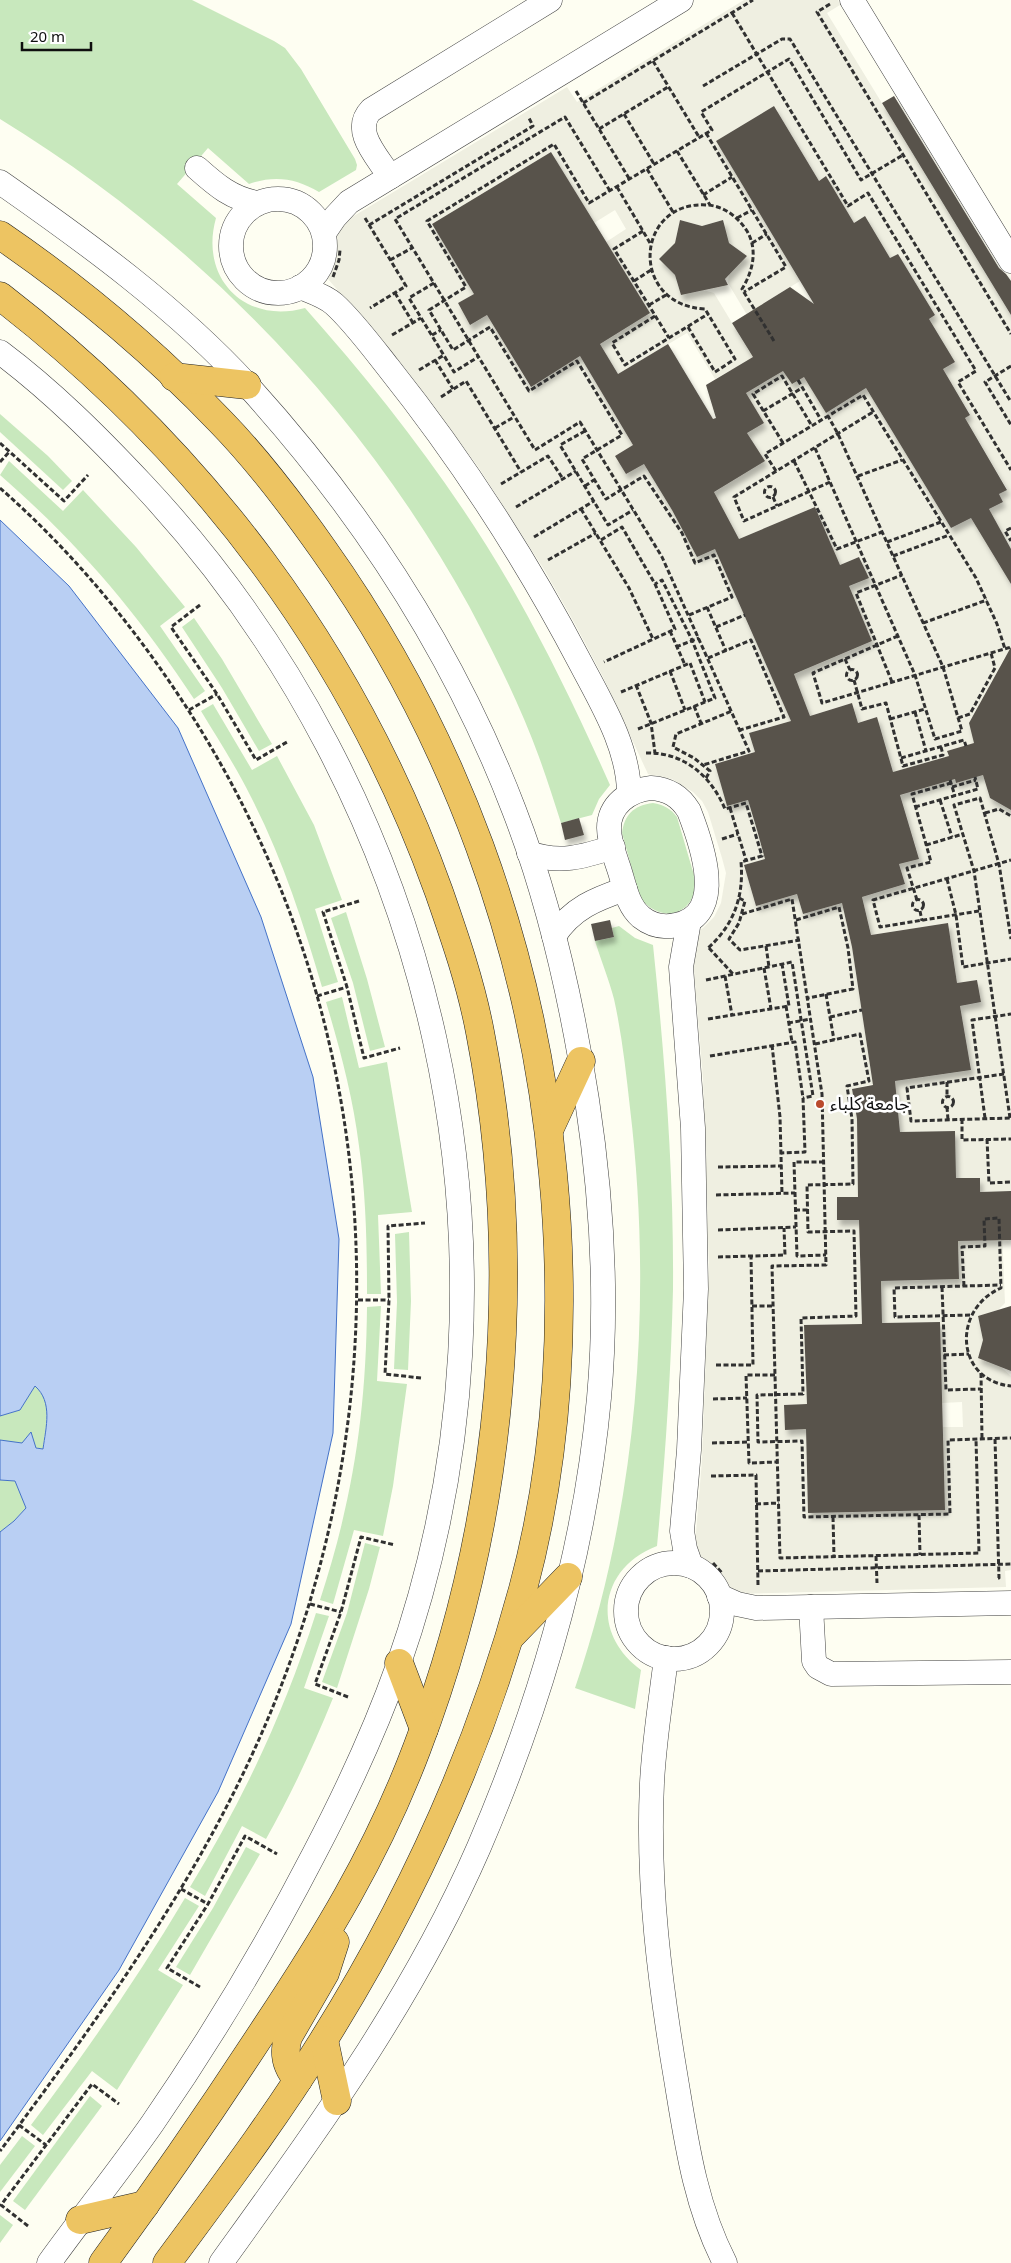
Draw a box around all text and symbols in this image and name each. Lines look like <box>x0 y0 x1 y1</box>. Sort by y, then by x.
scale bar <box>22 20 91 52</box>
text: 20 m <box>30 21 65 53</box>
place label: جامعة كلباء <box>830 1085 910 1123</box>
marker: جامعة كلباء <box>814 1098 826 1110</box>

